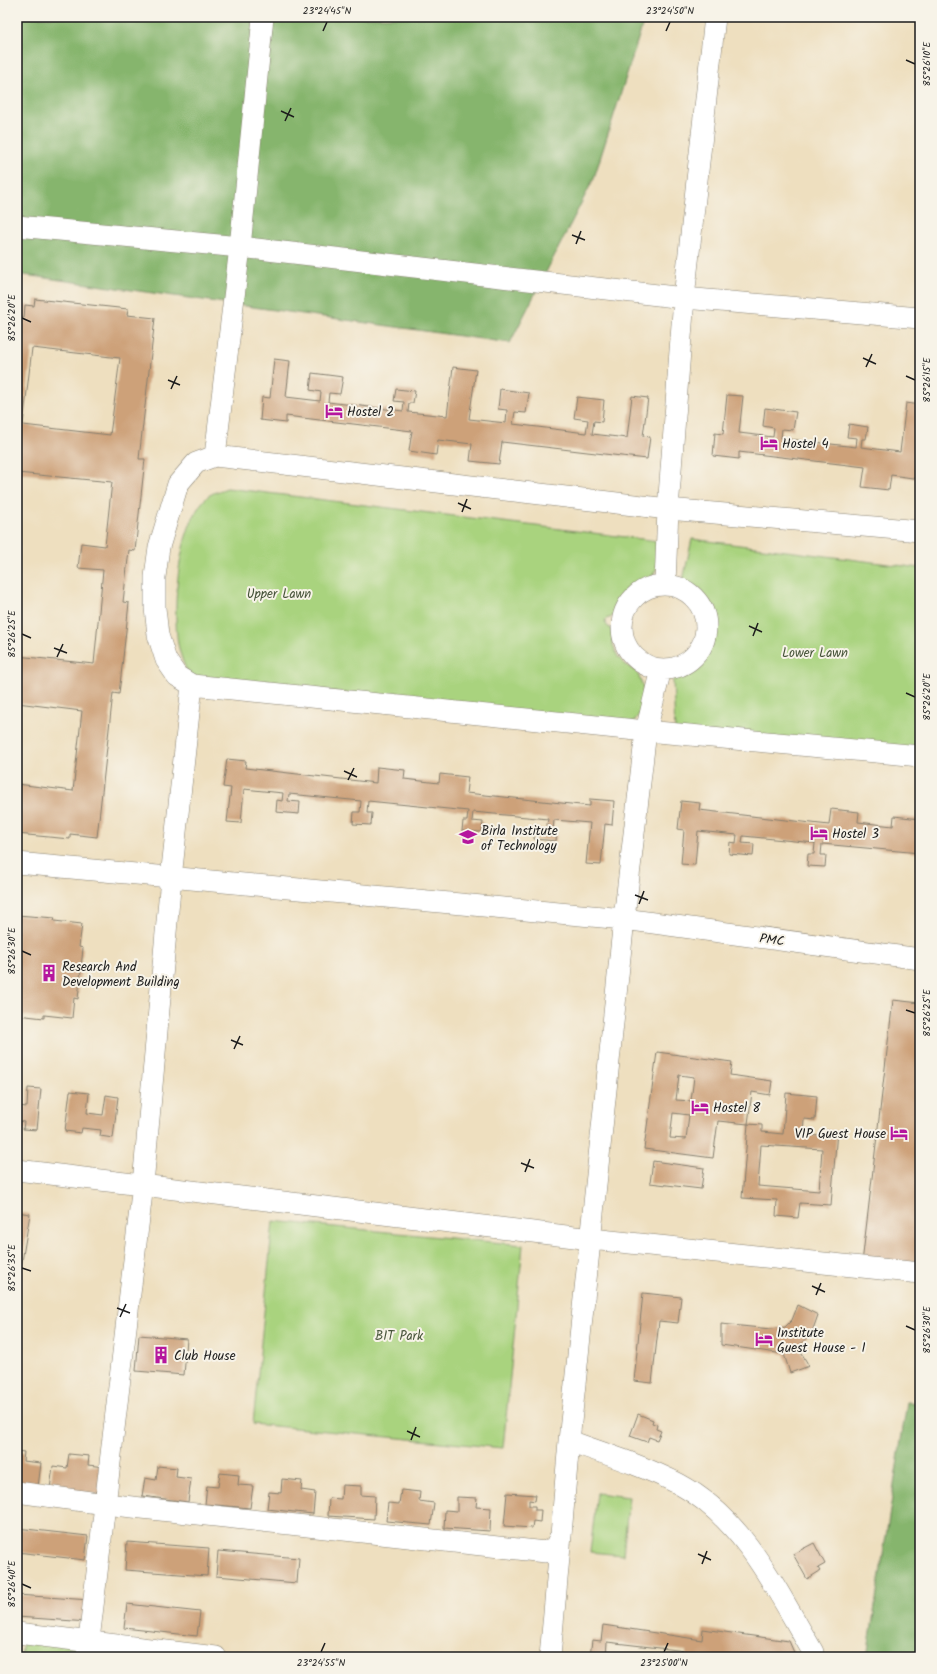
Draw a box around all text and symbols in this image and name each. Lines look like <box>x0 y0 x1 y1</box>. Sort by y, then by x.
text: 23°24'45"N <box>303 3 352 19</box>
text: 23°24'50"N <box>646 3 694 19</box>
text: 85°26'10"E <box>919 40 935 86</box>
text: 85°26'20"E <box>4 293 20 342</box>
text: 85°26'15"E <box>919 356 935 403</box>
hotel icon: Hostel 2 <box>324 401 344 421</box>
place label: Hostel 2 <box>347 402 394 423</box>
hotel icon: Hostel 4 <box>759 433 779 453</box>
place label: Hostel 4 <box>782 434 829 455</box>
park label: Upper Lawn <box>247 584 311 605</box>
text: 85°26'25"E <box>4 609 20 658</box>
park label: Lower Lawn <box>782 643 848 664</box>
text: 85°26'20"E <box>919 672 935 721</box>
place label: Birla Institute of Technology <box>481 821 558 857</box>
hotel icon: Hostel 3 <box>809 823 829 843</box>
place label: Hostel 3 <box>832 824 879 845</box>
school or university icon: Birla Institute of Technology <box>458 827 478 847</box>
text: 85°26'30"E <box>4 926 20 975</box>
street label: PMC <box>758 928 786 953</box>
place label: Research And Development Building <box>62 957 180 993</box>
building icon: Research And Development Building <box>39 963 59 983</box>
text: 85°26'25"E <box>919 988 935 1037</box>
hotel icon: Hostel 8 <box>690 1097 710 1117</box>
place label: Hostel 8 <box>713 1098 760 1119</box>
hotel icon: VIP Guest House <box>889 1123 909 1143</box>
place label: VIP Guest House <box>795 1124 886 1145</box>
text: 85°26'35"E <box>4 1243 20 1292</box>
text: 85°26'30"E <box>919 1305 935 1354</box>
place label: Institute Guest House - I <box>777 1323 866 1359</box>
park label: BIT Park <box>375 1326 424 1347</box>
hotel icon: Institute Guest House - I <box>754 1329 774 1349</box>
building icon: Club House <box>151 1345 171 1365</box>
place label: Club House <box>174 1346 236 1367</box>
text: 85°26'40"E <box>4 1559 20 1608</box>
text: 23°24'55"N <box>297 1655 345 1671</box>
text: 23°25'00"N <box>640 1655 688 1671</box>

